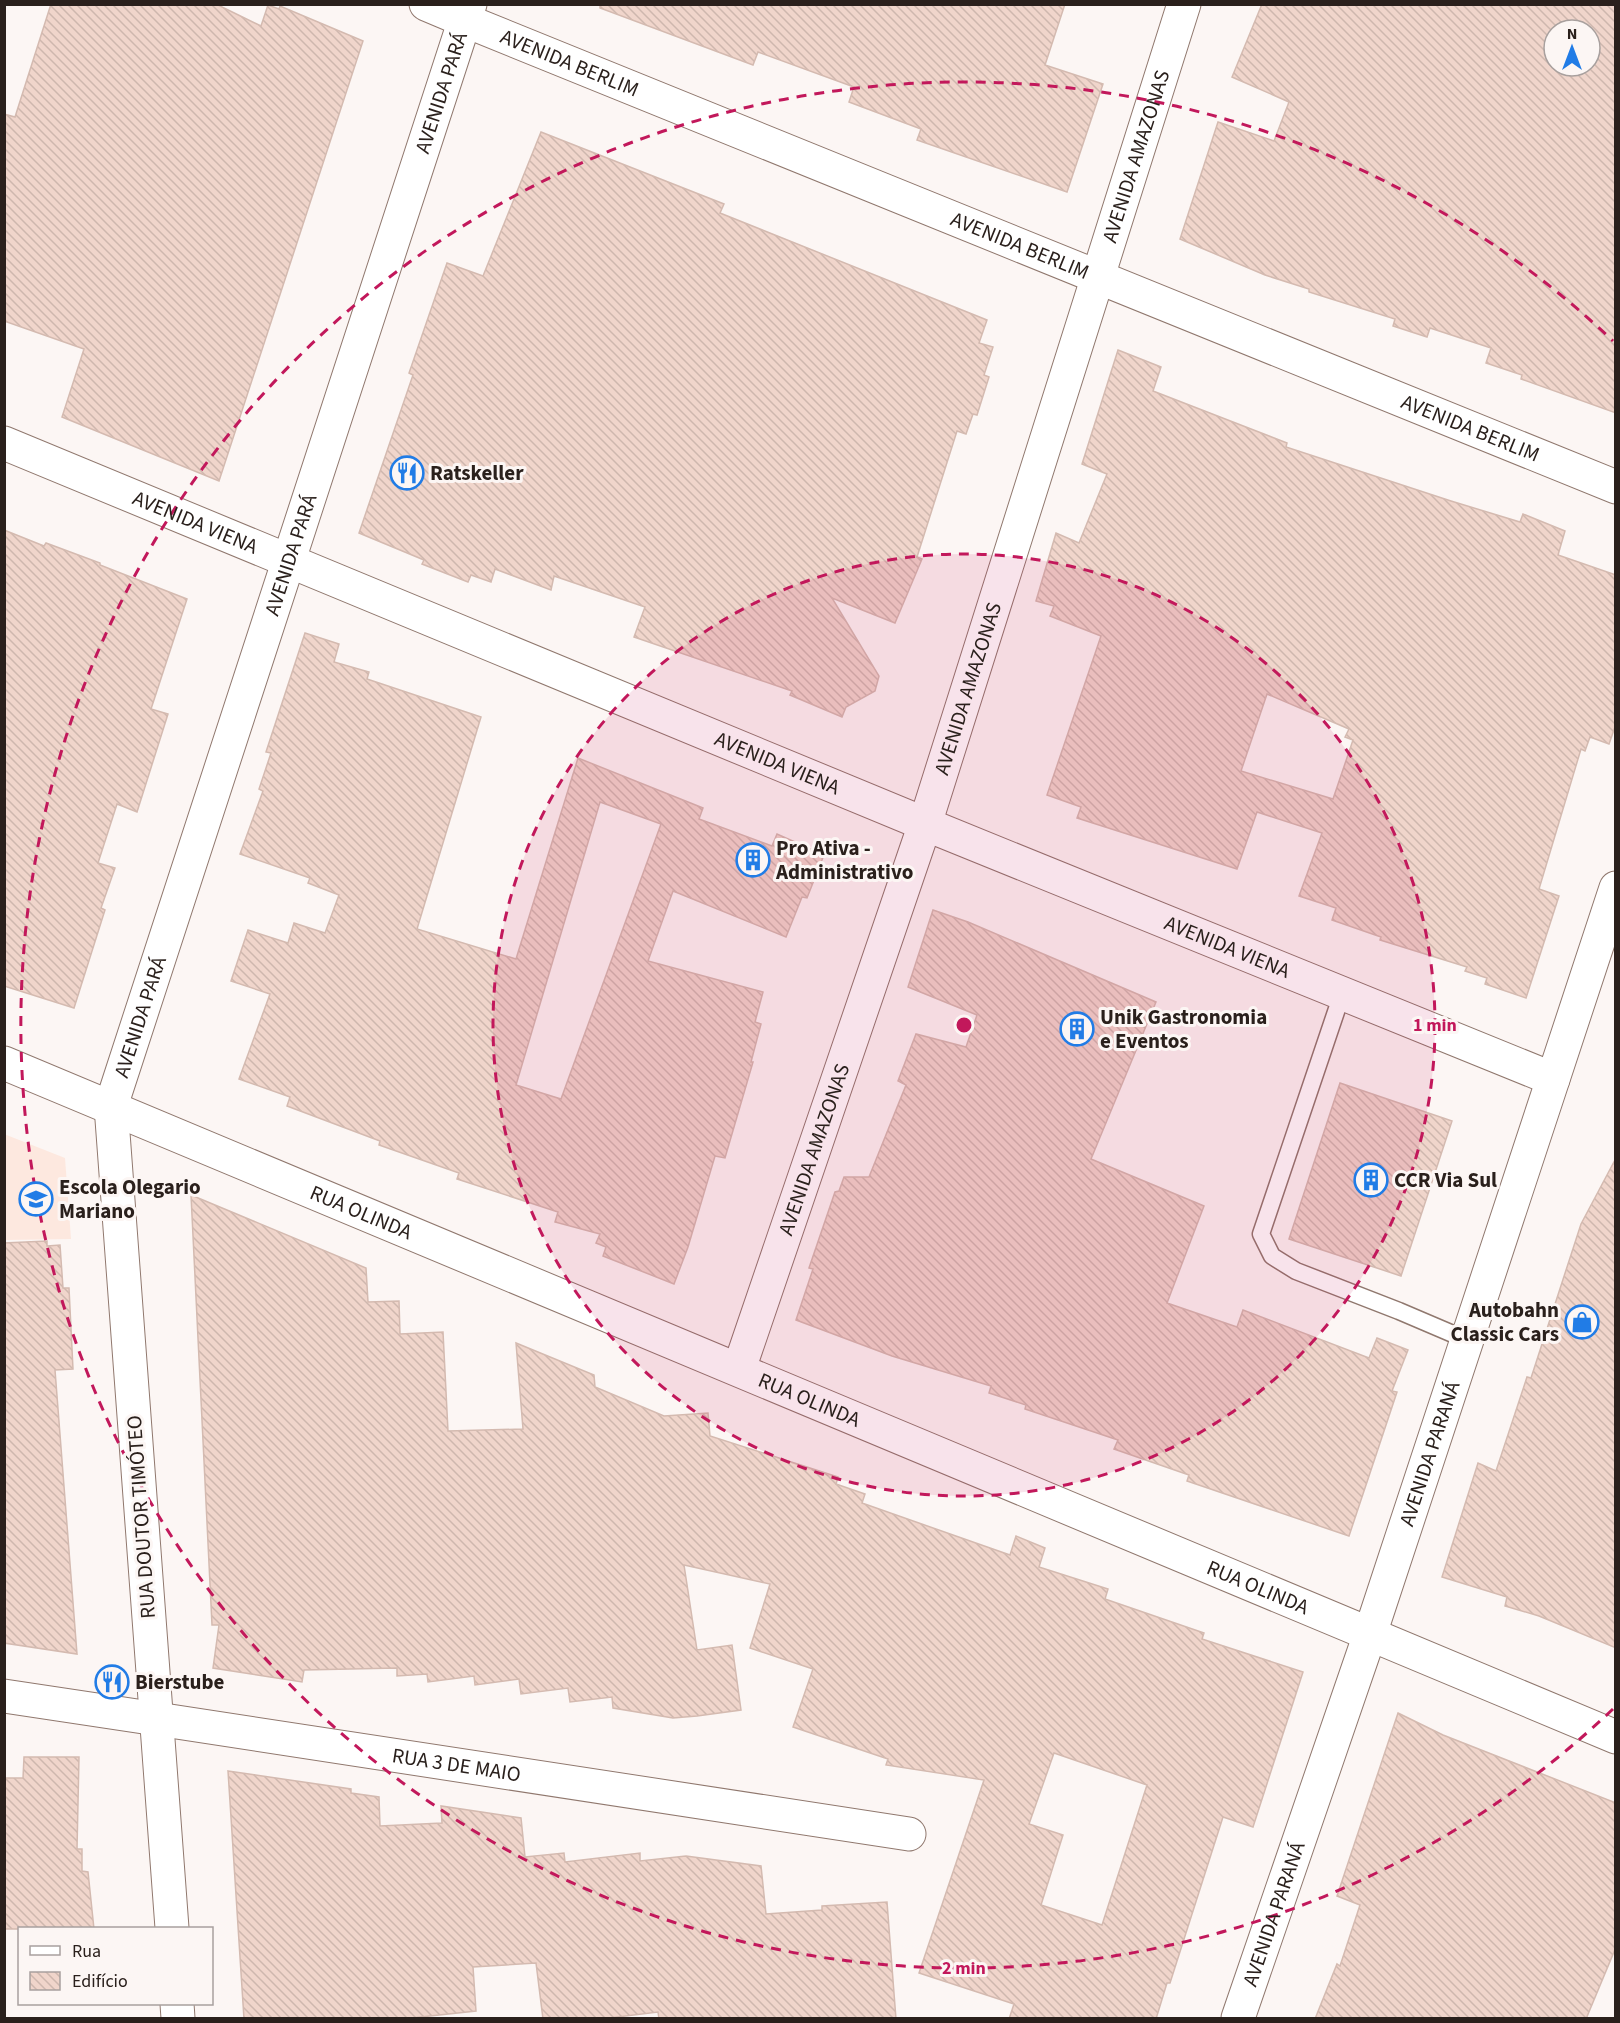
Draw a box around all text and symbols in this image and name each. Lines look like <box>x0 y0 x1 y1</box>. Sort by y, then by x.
north arrow <box>1542 18 1602 78</box>
street label: AVENIDA BERLIM <box>496 21 643 104</box>
text: N <box>1567 23 1577 45</box>
street label: AVENIDA PARÁ <box>407 28 475 157</box>
street label: AVENIDA AMAZONAS <box>1095 66 1177 246</box>
street label: AVENIDA BERLIM <box>946 204 1094 287</box>
street label: AVENIDA BERLIM <box>1397 386 1544 469</box>
restaurant icon: Ratskeller <box>389 455 425 491</box>
place label: Ratskeller <box>430 458 524 488</box>
street label: AVENIDA VIENA <box>128 483 263 562</box>
street label: AVENIDA PARÁ <box>257 490 325 619</box>
street label: AVENIDA AMAZONAS <box>926 598 1009 779</box>
street label: AVENIDA VIENA <box>710 724 845 802</box>
place label: Pro Ativa - Administrativo <box>775 833 913 887</box>
building icon: Pro Ativa - Administrativo <box>735 842 771 878</box>
street label: AVENIDA VIENA <box>1160 908 1295 986</box>
street label: AVENIDA PARÁ <box>106 952 174 1081</box>
place label: Unik Gastronomia e Eventos <box>1100 1002 1267 1056</box>
building icon: Unik Gastronomia e Eventos <box>1059 1011 1095 1047</box>
text: 1 min <box>1413 1013 1457 1038</box>
centre of rings <box>954 1015 974 1035</box>
street label: AVENIDA AMAZONAS <box>771 1060 857 1239</box>
building icon: CCR Via Sul <box>1353 1162 1389 1198</box>
place label: CCR Via Sul <box>1394 1165 1497 1195</box>
place label: Escola Olegario Mariano <box>59 1172 201 1226</box>
street label: RUA OLINDA <box>305 1178 417 1247</box>
school or university icon: Escola Olegario Mariano <box>18 1181 54 1217</box>
place label: Autobahn Classic Cars <box>1450 1295 1559 1349</box>
shop icon: Autobahn Classic Cars <box>1564 1304 1600 1340</box>
street label: RUA OLINDA <box>754 1365 866 1435</box>
street label: AVENIDA PARANÁ <box>1392 1377 1468 1530</box>
street label: RUA DOUTOR TIMÓTEO <box>119 1414 163 1620</box>
street label: RUA OLINDA <box>1202 1553 1314 1622</box>
restaurant icon: Bierstube <box>94 1664 130 1700</box>
place label: Bierstube <box>135 1667 224 1697</box>
street label: RUA 3 DE MAIO <box>390 1740 523 1789</box>
street label: AVENIDA PARANÁ <box>1235 1837 1313 1990</box>
legend <box>18 1927 213 2005</box>
text: Rua <box>72 1939 101 1964</box>
text: 2 min <box>942 1956 986 1981</box>
text: Edifício <box>72 1969 128 1994</box>

